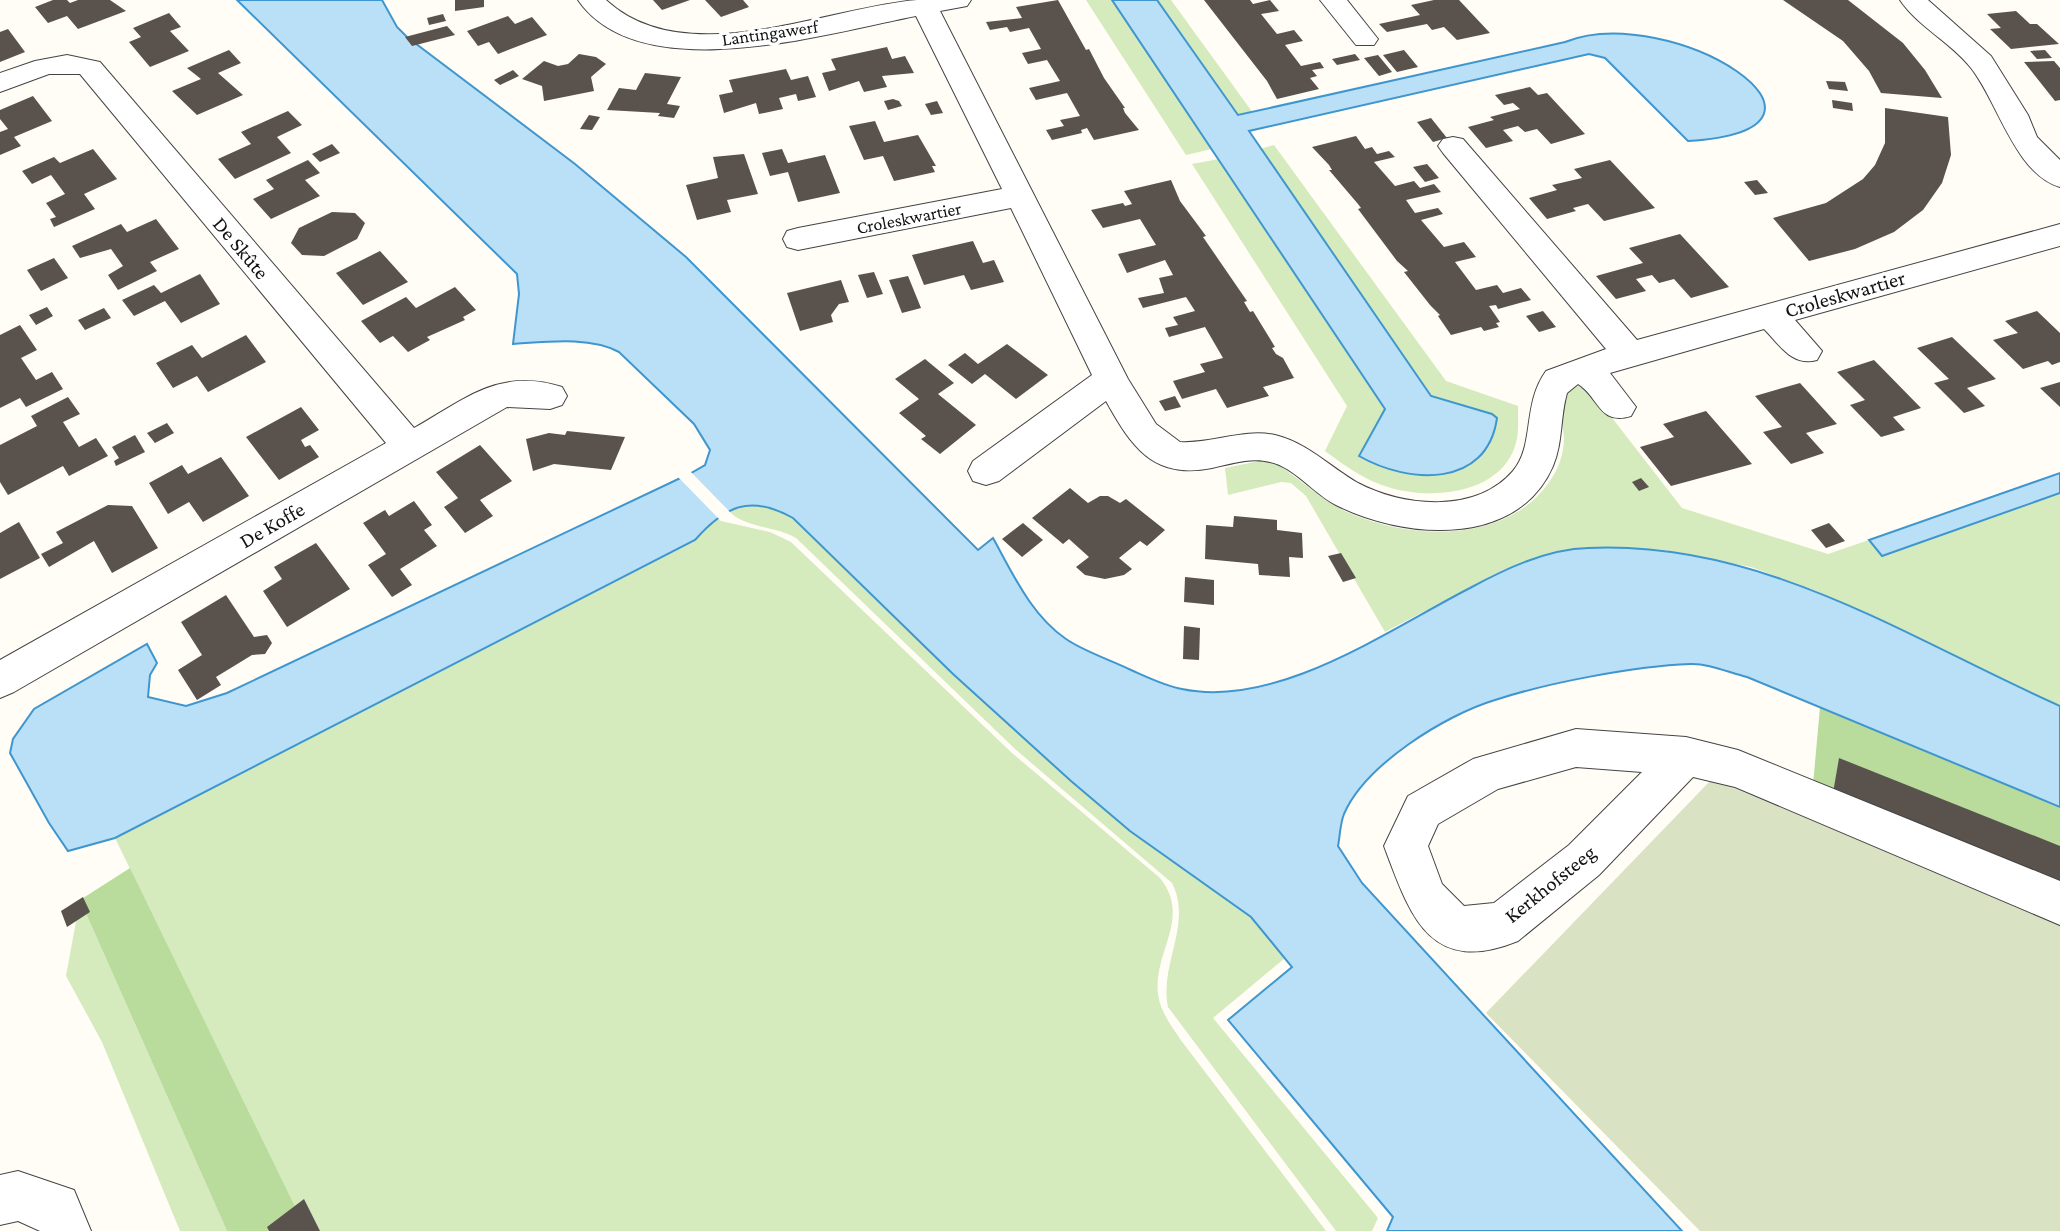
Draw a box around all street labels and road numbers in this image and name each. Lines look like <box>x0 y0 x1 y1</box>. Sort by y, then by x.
street label: Lantingawerf <box>721 16 821 50</box>
street label: Croleskwartier <box>855 198 964 238</box>
street label: De Skûte <box>208 212 274 284</box>
street label: Croleskwartier <box>1782 265 1908 323</box>
street label: De Koffe <box>235 497 309 553</box>
street label: Kerkhofsteeg <box>1500 840 1600 928</box>

